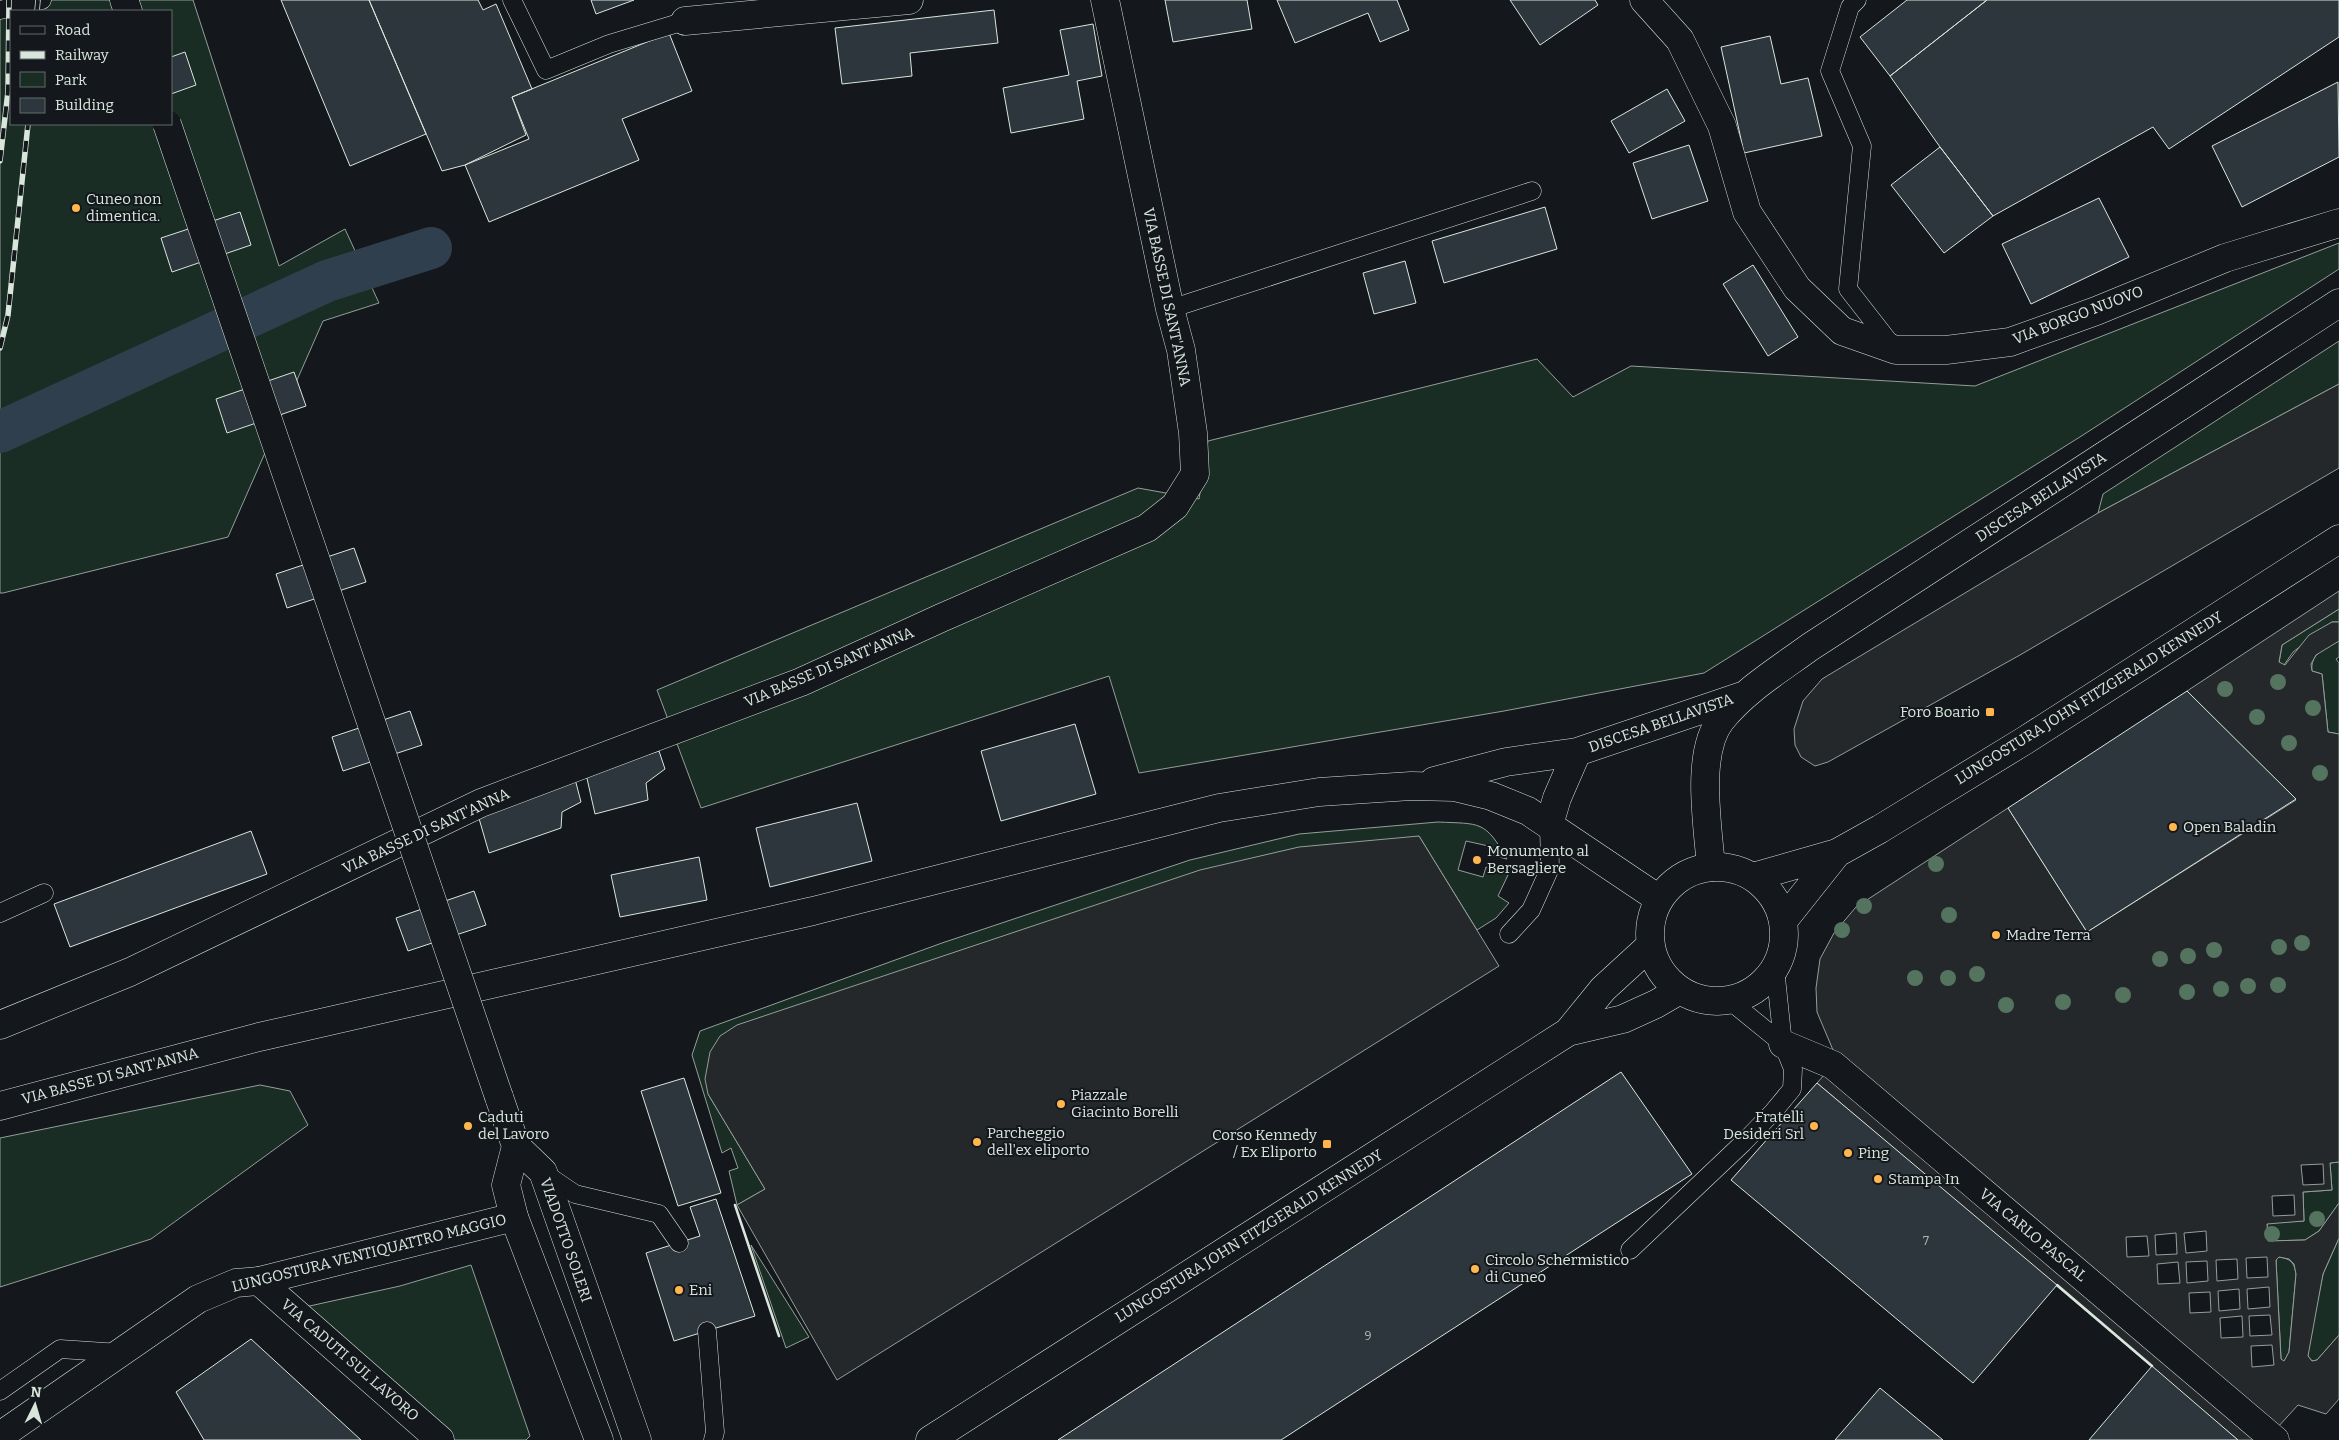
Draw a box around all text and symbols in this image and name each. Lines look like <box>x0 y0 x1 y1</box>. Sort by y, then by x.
legend <box>10 10 172 125</box>
text: Road <box>55 21 90 39</box>
text: Railway <box>55 46 109 64</box>
text: Park <box>55 71 87 89</box>
text: Building <box>55 96 114 114</box>
place label: Cuneo non dimentica. <box>86 190 162 225</box>
marker: Cuneo non dimentica. <box>70 202 82 214</box>
street label: VIA BASSE DI SANT'ANNA <box>1139 206 1195 388</box>
street label: VIA BORGO NUOVO <box>2010 282 2146 348</box>
street label: DISCESA BELLAVISTA <box>1972 448 2110 546</box>
street label: LUNGOSTURA JOHN FITZGERALD KENNEDY <box>1952 607 2226 788</box>
street label: VIA BASSE DI SANT'ANNA <box>742 623 917 711</box>
street label: DISCESA BELLAVISTA <box>1586 690 1736 756</box>
place label: Foro Boario <box>1900 703 1980 721</box>
marker: Foro Boario <box>1984 706 1996 718</box>
street label: VIA BASSE DI SANT'ANNA <box>340 784 513 878</box>
place label: Open Baladin <box>2183 818 2277 836</box>
marker: Open Baladin <box>2167 821 2179 833</box>
place label: Monumento al Bersagliere <box>1487 842 1589 877</box>
marker: Monumento al Bersagliere <box>1471 854 1483 866</box>
place label: Madre Terra <box>2006 926 2091 944</box>
marker: Madre Terra <box>1990 929 2002 941</box>
street label: VIA BASSE DI SANT'ANNA <box>20 1044 201 1108</box>
place label: Piazzale Giacinto Borelli <box>1071 1086 1179 1121</box>
marker: Piazzale Giacinto Borelli <box>1055 1098 1067 1110</box>
place label: Caduti del Lavoro <box>478 1108 550 1143</box>
place label: Fratelli Desideri Srl <box>1723 1108 1805 1143</box>
marker: Caduti del Lavoro <box>462 1120 474 1132</box>
marker: Fratelli Desideri Srl <box>1808 1120 1820 1132</box>
place label: Parcheggio dell'ex eliporto <box>987 1124 1090 1159</box>
place label: Corso Kennedy / Ex Eliporto <box>1212 1126 1317 1161</box>
marker: Parcheggio dell'ex eliporto <box>971 1136 983 1148</box>
marker: Corso Kennedy / Ex Eliporto <box>1321 1138 1333 1150</box>
place label: Ping <box>1858 1144 1889 1162</box>
street label: LUNGOSTURA JOHN FITZGERALD KENNEDY <box>1112 1145 1386 1326</box>
marker: Ping <box>1842 1147 1854 1159</box>
place label: Stampa In <box>1888 1170 1960 1188</box>
marker: Stampa In <box>1872 1173 1884 1185</box>
street label: VIADOTTO SOLERI <box>536 1175 596 1305</box>
street label: VIA CARLO PASCAL <box>1976 1185 2090 1285</box>
street label: LUNGOSTURA VENTIQUATTRO MAGGIO <box>230 1210 508 1296</box>
house number: 7 <box>1923 1234 1929 1248</box>
place label: Circolo Schermistico di Cuneo <box>1485 1251 1629 1286</box>
marker: Circolo Schermistico di Cuneo <box>1469 1263 1481 1275</box>
place label: Eni <box>689 1281 713 1299</box>
marker: Eni <box>673 1284 685 1296</box>
street label: VIA CADUTI SUL LAVORO <box>277 1295 423 1425</box>
house number: 9 <box>1364 1329 1372 1343</box>
north arrow <box>10 1380 60 1430</box>
text: N <box>30 1384 42 1402</box>

